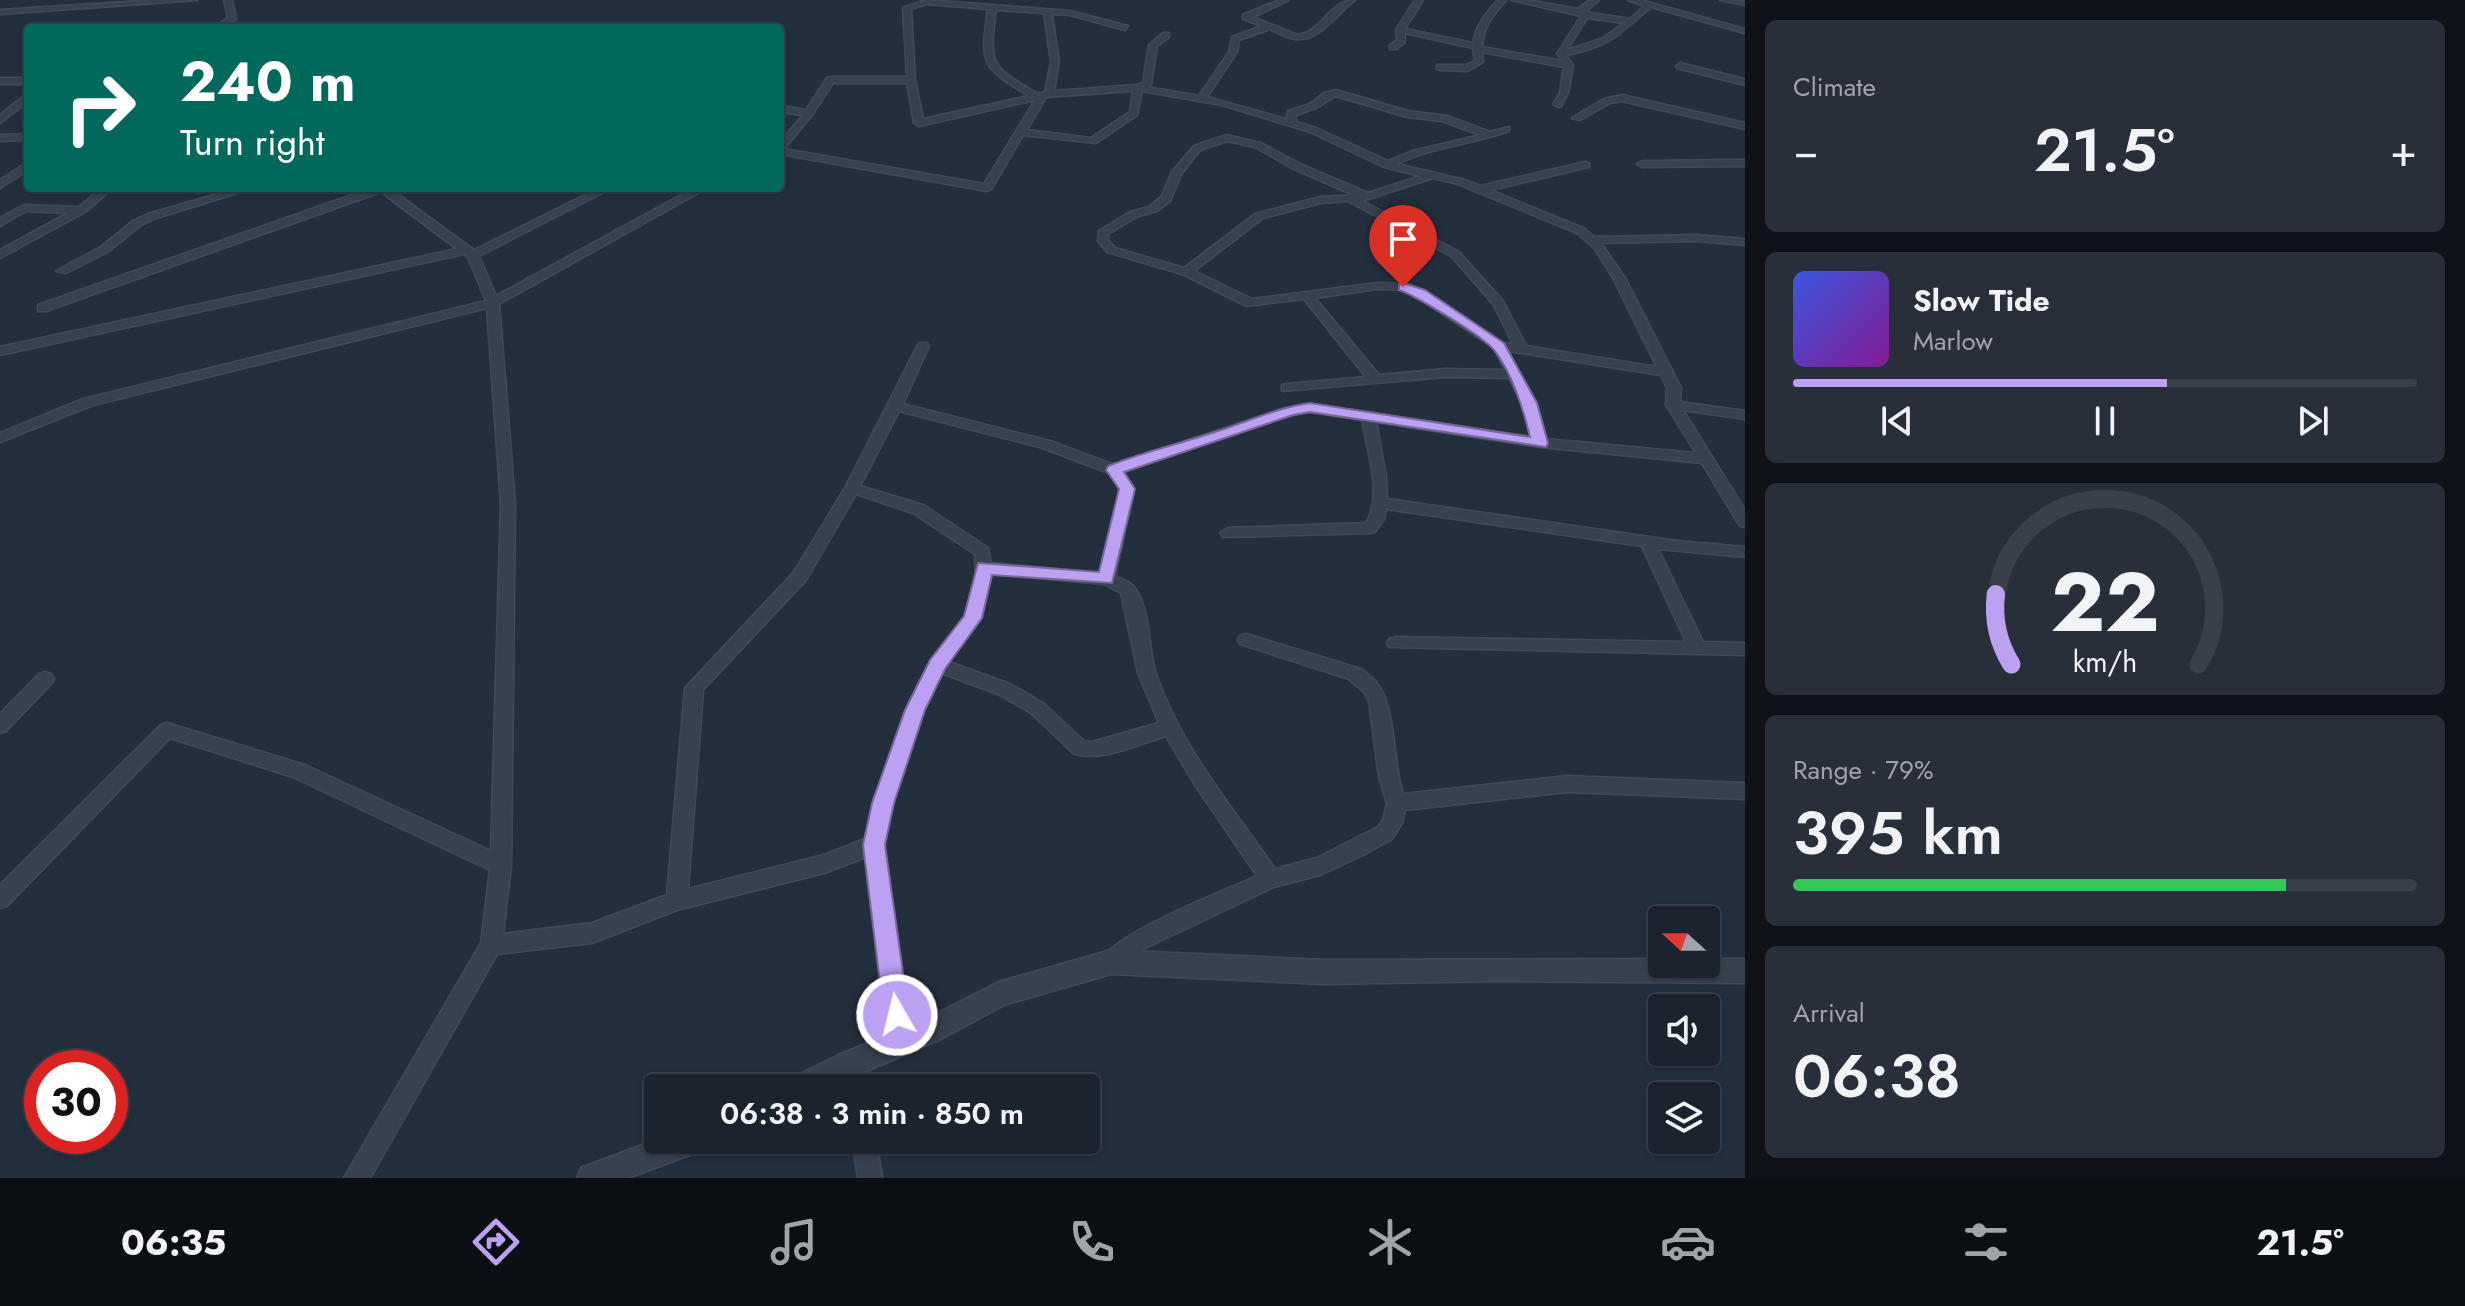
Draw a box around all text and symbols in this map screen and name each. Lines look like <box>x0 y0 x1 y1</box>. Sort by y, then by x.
text: 240 m <box>180 41 356 122</box>
icon: right <box>48 56 152 160</box>
text: Climate <box>1793 68 1876 106</box>
text: 21.5° <box>2034 107 2175 194</box>
text: Turn right <box>180 116 325 168</box>
text: − <box>1793 119 1819 183</box>
text: + <box>2390 119 2417 183</box>
pin <box>1369 205 1437 287</box>
icon: arrive <box>1381 217 1425 261</box>
text: Slow Tide <box>1913 279 2050 322</box>
text: Marlow <box>1913 322 1993 360</box>
icon: previous <box>1875 399 1919 443</box>
icon: pause <box>2083 399 2127 443</box>
icon: next <box>2291 399 2335 443</box>
text: 22 <box>2050 542 2160 662</box>
text: km/h <box>2073 641 2137 683</box>
text: Range · 79% <box>1793 751 1933 789</box>
text: 395 km <box>1793 790 2003 877</box>
north arrow <box>1648 906 1720 978</box>
map controls <box>1648 906 1720 1154</box>
position arrow <box>855 973 939 1057</box>
button: sound <box>1648 994 1720 1066</box>
text: Arrival <box>1793 994 1865 1032</box>
text: 06:38 <box>1793 1033 1961 1120</box>
speed limit sign: 30 <box>24 1050 128 1154</box>
button: layers <box>1648 1082 1720 1154</box>
text: 06:38 · 3 min · 850 m <box>720 1092 1024 1135</box>
icon: directions <box>468 1214 524 1270</box>
icon: music <box>766 1214 822 1270</box>
icon: phone <box>1064 1214 1120 1270</box>
icon: climate <box>1362 1214 1418 1270</box>
icon: car <box>1660 1214 1716 1270</box>
icon: filters <box>1958 1214 2014 1270</box>
text: 06:35 <box>121 1216 226 1268</box>
text: 21.5° <box>2256 1216 2344 1268</box>

